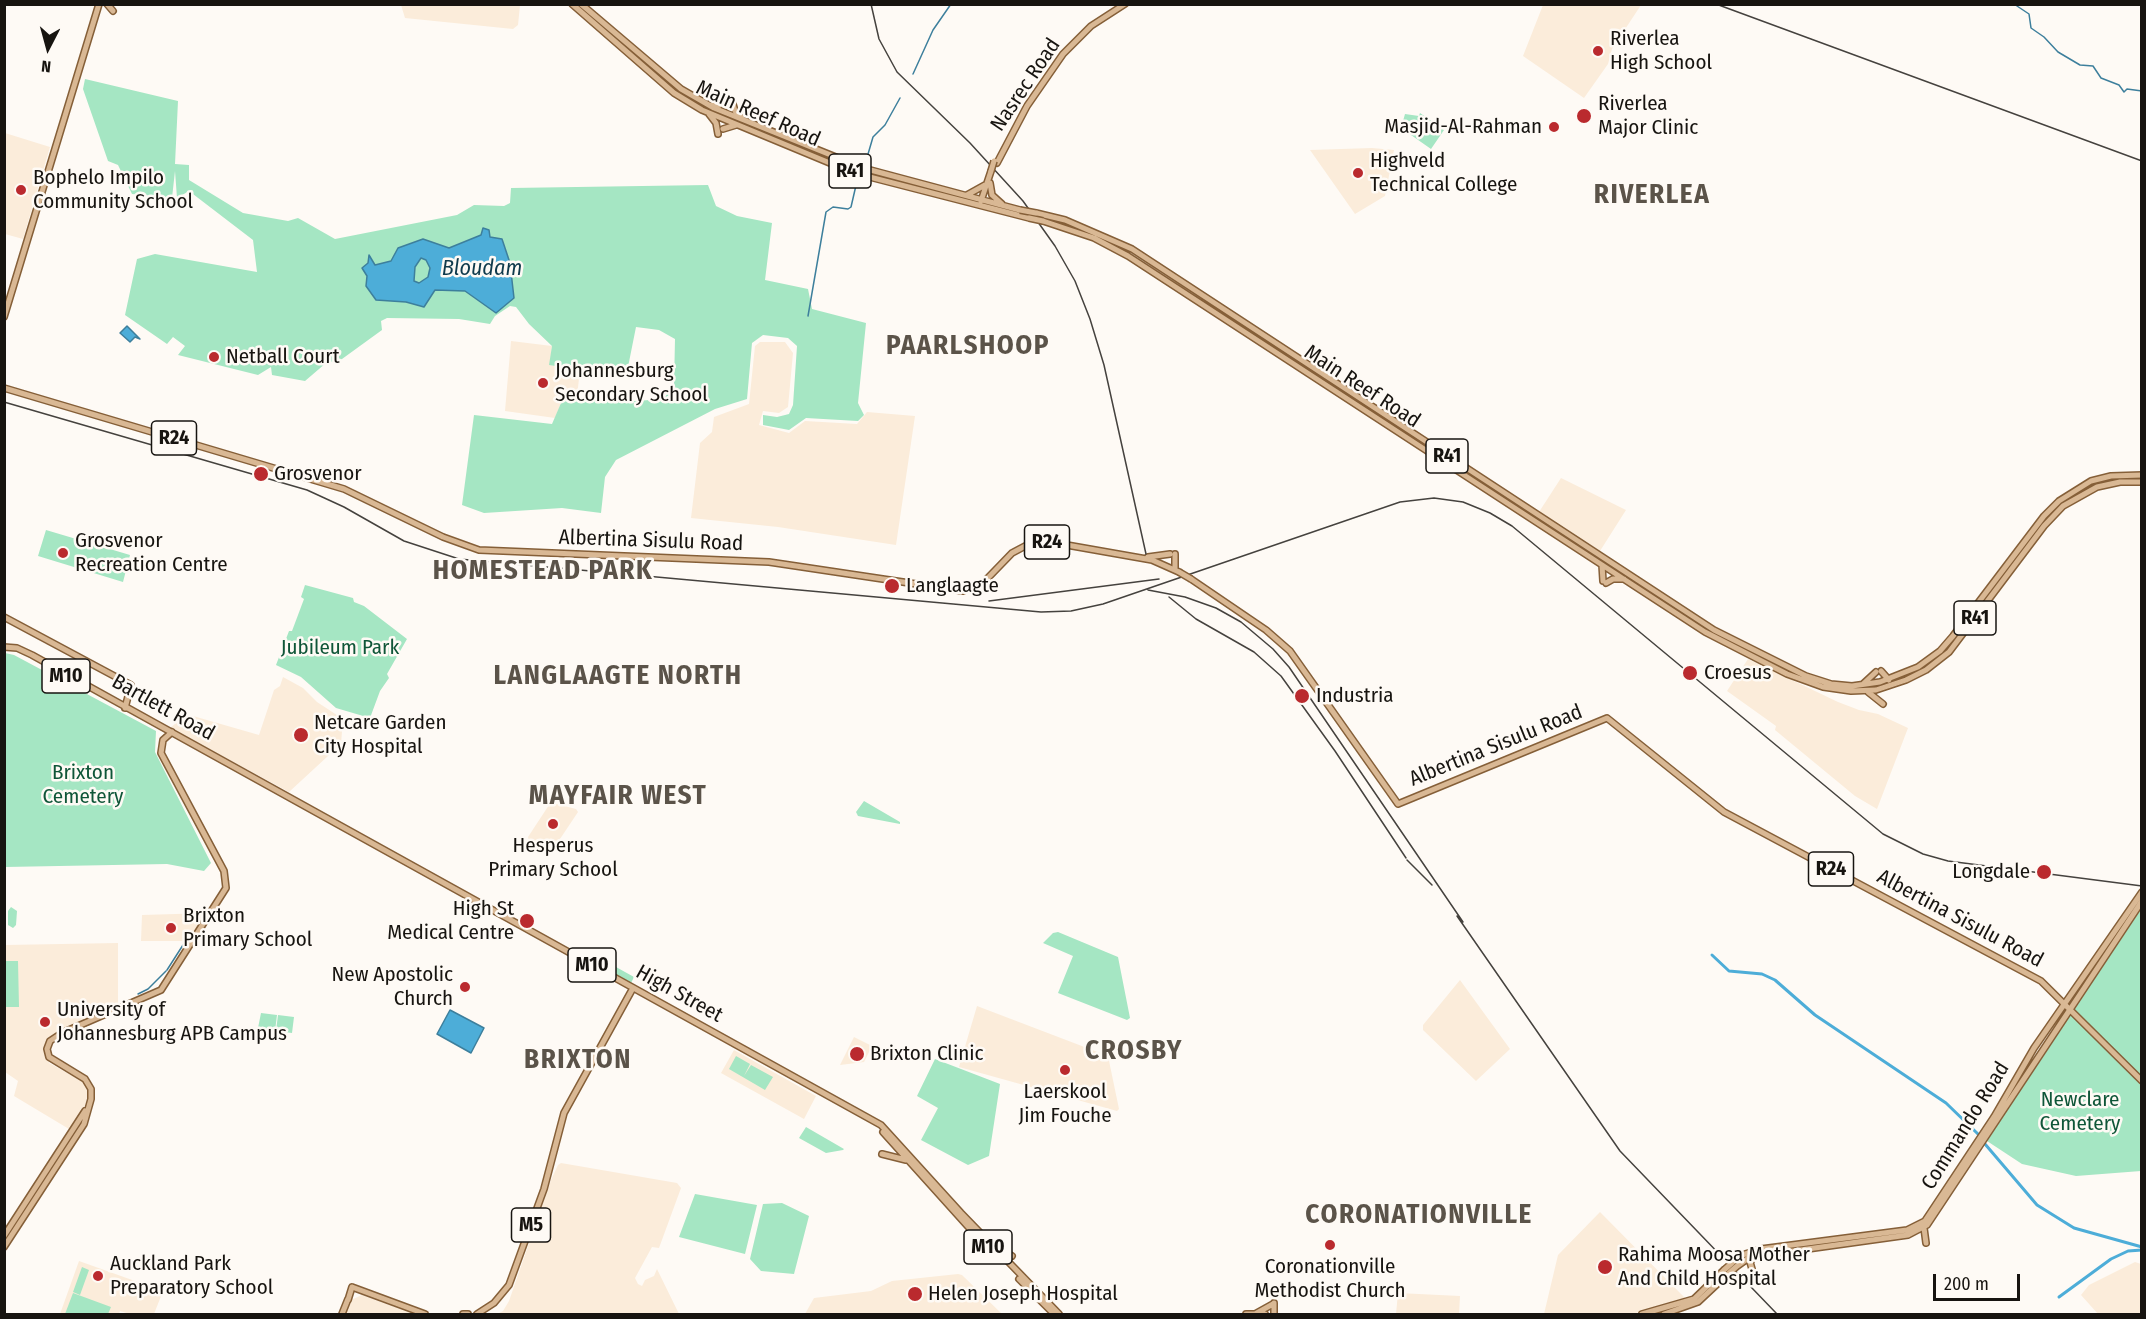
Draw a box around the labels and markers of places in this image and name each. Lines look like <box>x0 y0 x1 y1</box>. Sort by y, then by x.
place label: Riverlea High School <box>1610 26 1712 76</box>
marker: Riverlea High School <box>1591 44 1605 58</box>
place label: Riverlea Major Clinic <box>1598 91 1698 141</box>
marker: Riverlea Major Clinic <box>1575 107 1593 125</box>
place label: Masjid-Al-Rahman <box>1384 114 1542 140</box>
marker: Masjid-Al-Rahman <box>1547 120 1561 134</box>
place label: Highveld Technical College <box>1370 148 1517 198</box>
place label: Bophelo Impilo Community School <box>33 165 193 215</box>
marker: Highveld Technical College <box>1351 166 1365 180</box>
marker: Bophelo Impilo Community School <box>14 183 28 197</box>
place label: Netball Court <box>226 344 340 370</box>
marker: Netball Court <box>207 350 221 364</box>
place label: Johannesburg Secondary School <box>555 358 708 408</box>
marker: Johannesburg Secondary School <box>536 376 550 390</box>
place label: Grosvenor <box>274 461 362 487</box>
marker: Grosvenor <box>252 465 270 483</box>
place label: Grosvenor Recreation Centre <box>75 528 228 578</box>
marker: Grosvenor Recreation Centre <box>56 546 70 560</box>
place label: Langlaagte <box>906 573 999 599</box>
marker: Langlaagte <box>883 577 901 595</box>
place label: Croesus <box>1704 660 1771 686</box>
marker: Croesus <box>1681 664 1699 682</box>
place label: Industria <box>1316 683 1394 709</box>
marker: Industria <box>1293 687 1311 705</box>
place label: Netcare Garden City Hospital <box>314 710 447 760</box>
marker: Netcare Garden City Hospital <box>292 726 310 744</box>
marker: Hesperus Primary School <box>546 817 560 831</box>
place label: Hesperus Primary School <box>488 833 618 883</box>
place label: Longdale <box>1952 859 2030 885</box>
marker: Longdale <box>2035 863 2053 881</box>
place label: High St Medical Centre <box>387 896 514 946</box>
place label: Brixton Primary School <box>183 903 312 953</box>
marker: High St Medical Centre <box>518 912 536 930</box>
marker: Brixton Primary School <box>164 921 178 935</box>
place label: New Apostolic Church <box>332 962 453 1012</box>
marker: New Apostolic Church <box>458 980 472 994</box>
place label: University of Johannesburg APB Campus <box>57 997 287 1047</box>
marker: University of Johannesburg APB Campus <box>38 1015 52 1029</box>
place label: Brixton Clinic <box>870 1041 984 1067</box>
marker: Brixton Clinic <box>848 1045 866 1063</box>
marker: Laerskool Jim Fouche <box>1058 1063 1072 1077</box>
place label: Laerskool Jim Fouche <box>1018 1079 1112 1129</box>
marker: Coronationville Methodist Church <box>1323 1238 1337 1252</box>
place label: Rahima Moosa Mother And Child Hospital <box>1618 1242 1810 1292</box>
place label: Auckland Park Preparatory School <box>110 1251 273 1301</box>
place label: Coronationville Methodist Church <box>1255 1254 1405 1304</box>
marker: Rahima Moosa Mother And Child Hospital <box>1596 1258 1614 1276</box>
marker: Auckland Park Preparatory School <box>91 1269 105 1283</box>
place label: Helen Joseph Hospital <box>928 1281 1118 1307</box>
marker: Helen Joseph Hospital <box>906 1285 924 1303</box>

